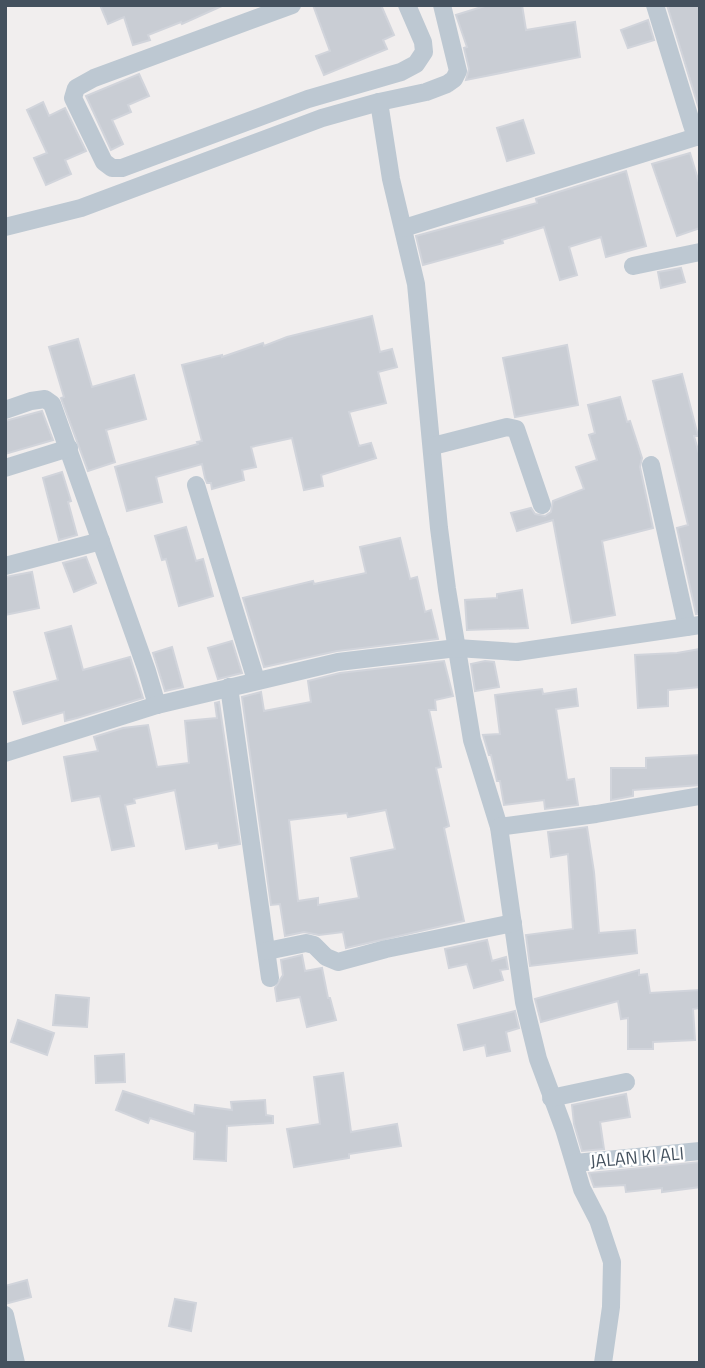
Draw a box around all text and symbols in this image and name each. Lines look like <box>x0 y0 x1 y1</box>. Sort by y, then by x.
street label: JALAN KI ALI <box>589 1139 685 1175</box>

